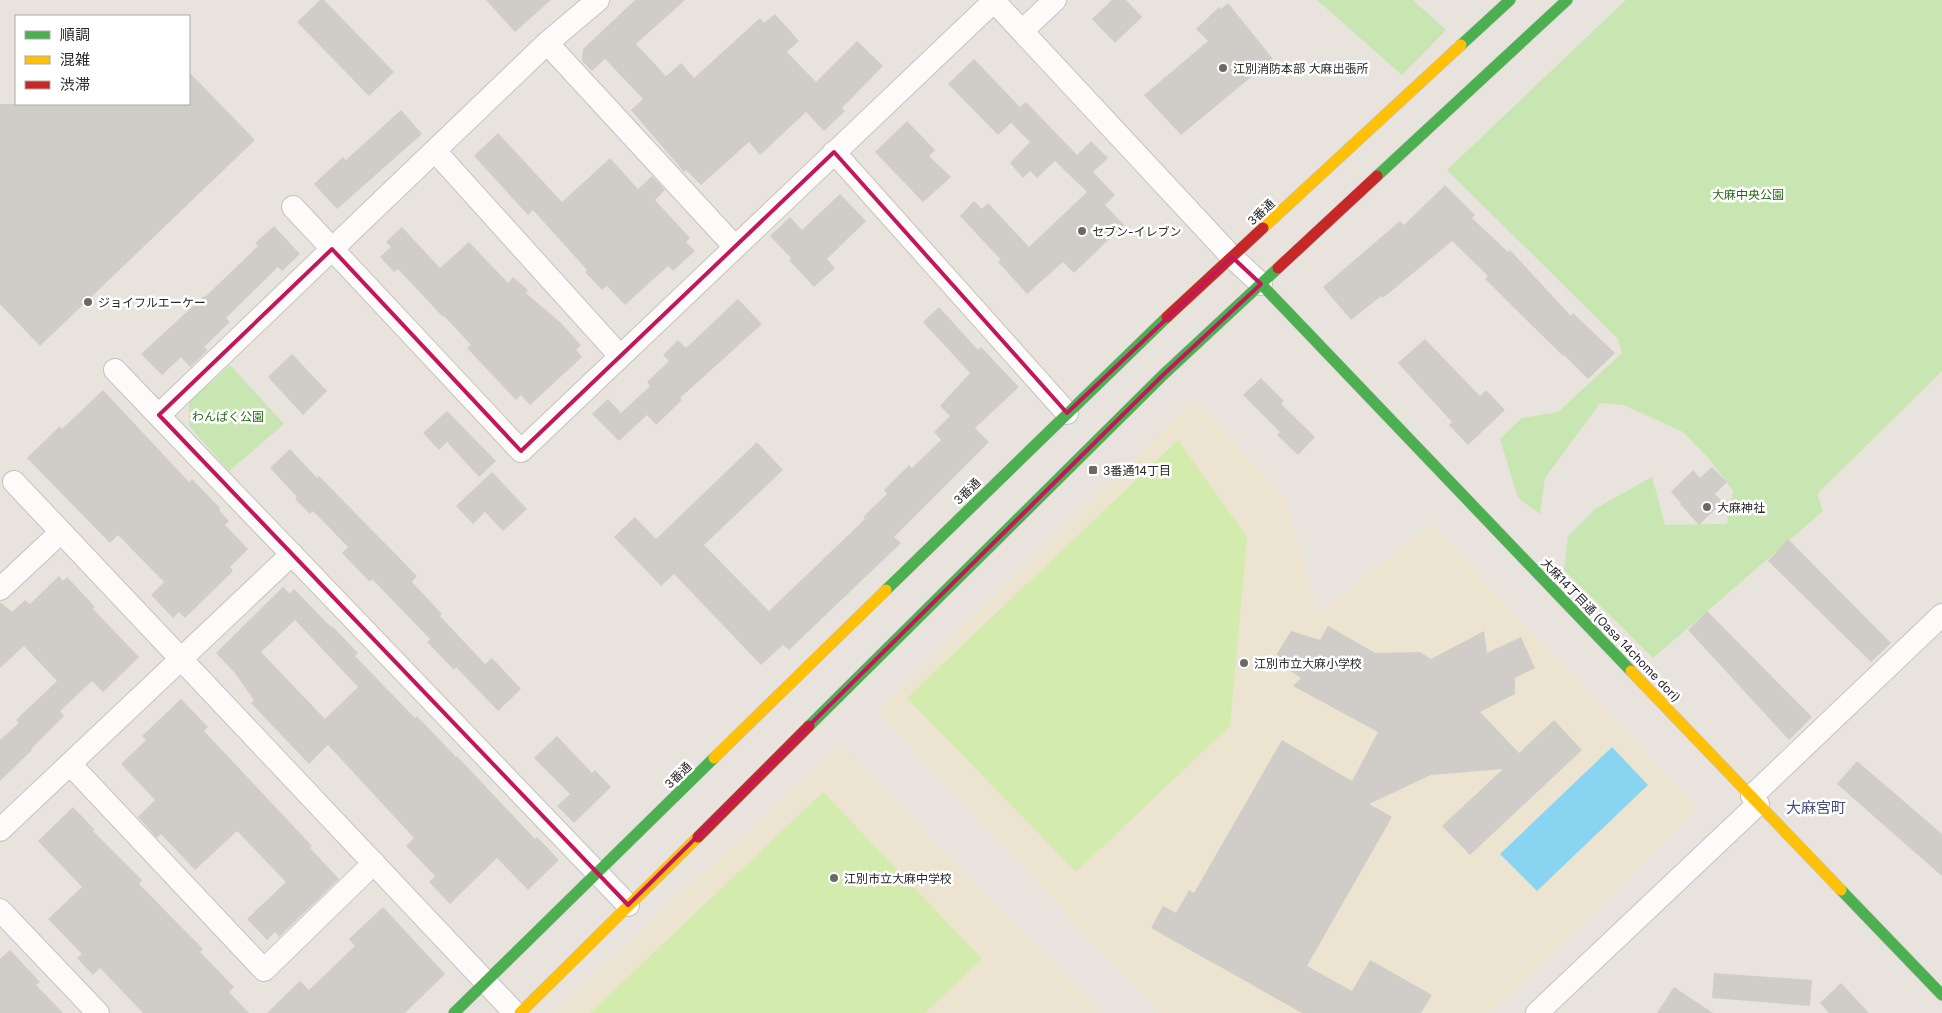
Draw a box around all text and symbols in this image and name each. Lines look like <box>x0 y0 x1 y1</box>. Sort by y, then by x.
legend <box>15 15 190 105</box>
text: 順調 <box>60 25 90 44</box>
text: 混雑 <box>60 50 90 69</box>
place label: 江別消防本部 大麻出張所 <box>1233 61 1368 76</box>
marker: 江別消防本部 大麻出張所 <box>1217 62 1229 74</box>
text: 渋滞 <box>60 75 90 94</box>
park label: 大麻中央公園 <box>1712 187 1784 202</box>
street label: 3番通 <box>1244 196 1278 228</box>
place label: セブン-イレブン <box>1092 224 1182 239</box>
marker: セブン-イレブン <box>1076 225 1088 237</box>
place label: ジョイフルエーケー <box>98 295 206 310</box>
marker: ジョイフルエーケー <box>82 296 94 308</box>
park label: わんぱく公園 <box>192 409 264 424</box>
place label: 3番通14丁目 <box>1103 463 1171 478</box>
marker: 3番通14丁目 <box>1087 464 1099 476</box>
street label: 3番通 <box>950 475 984 507</box>
place label: 大麻神社 <box>1717 500 1765 515</box>
marker: 大麻神社 <box>1701 501 1713 513</box>
street label: 大麻14丁目通 (Oasa 14chome dori) <box>1538 555 1684 705</box>
place label: 江別市立大麻小学校 <box>1254 656 1362 671</box>
marker: 江別市立大麻小学校 <box>1238 657 1250 669</box>
street label: 3番通 <box>661 759 695 791</box>
district label: 大麻宮町 <box>1786 798 1846 817</box>
place label: 江別市立大麻中学校 <box>844 871 952 886</box>
marker: 江別市立大麻中学校 <box>828 872 840 884</box>

